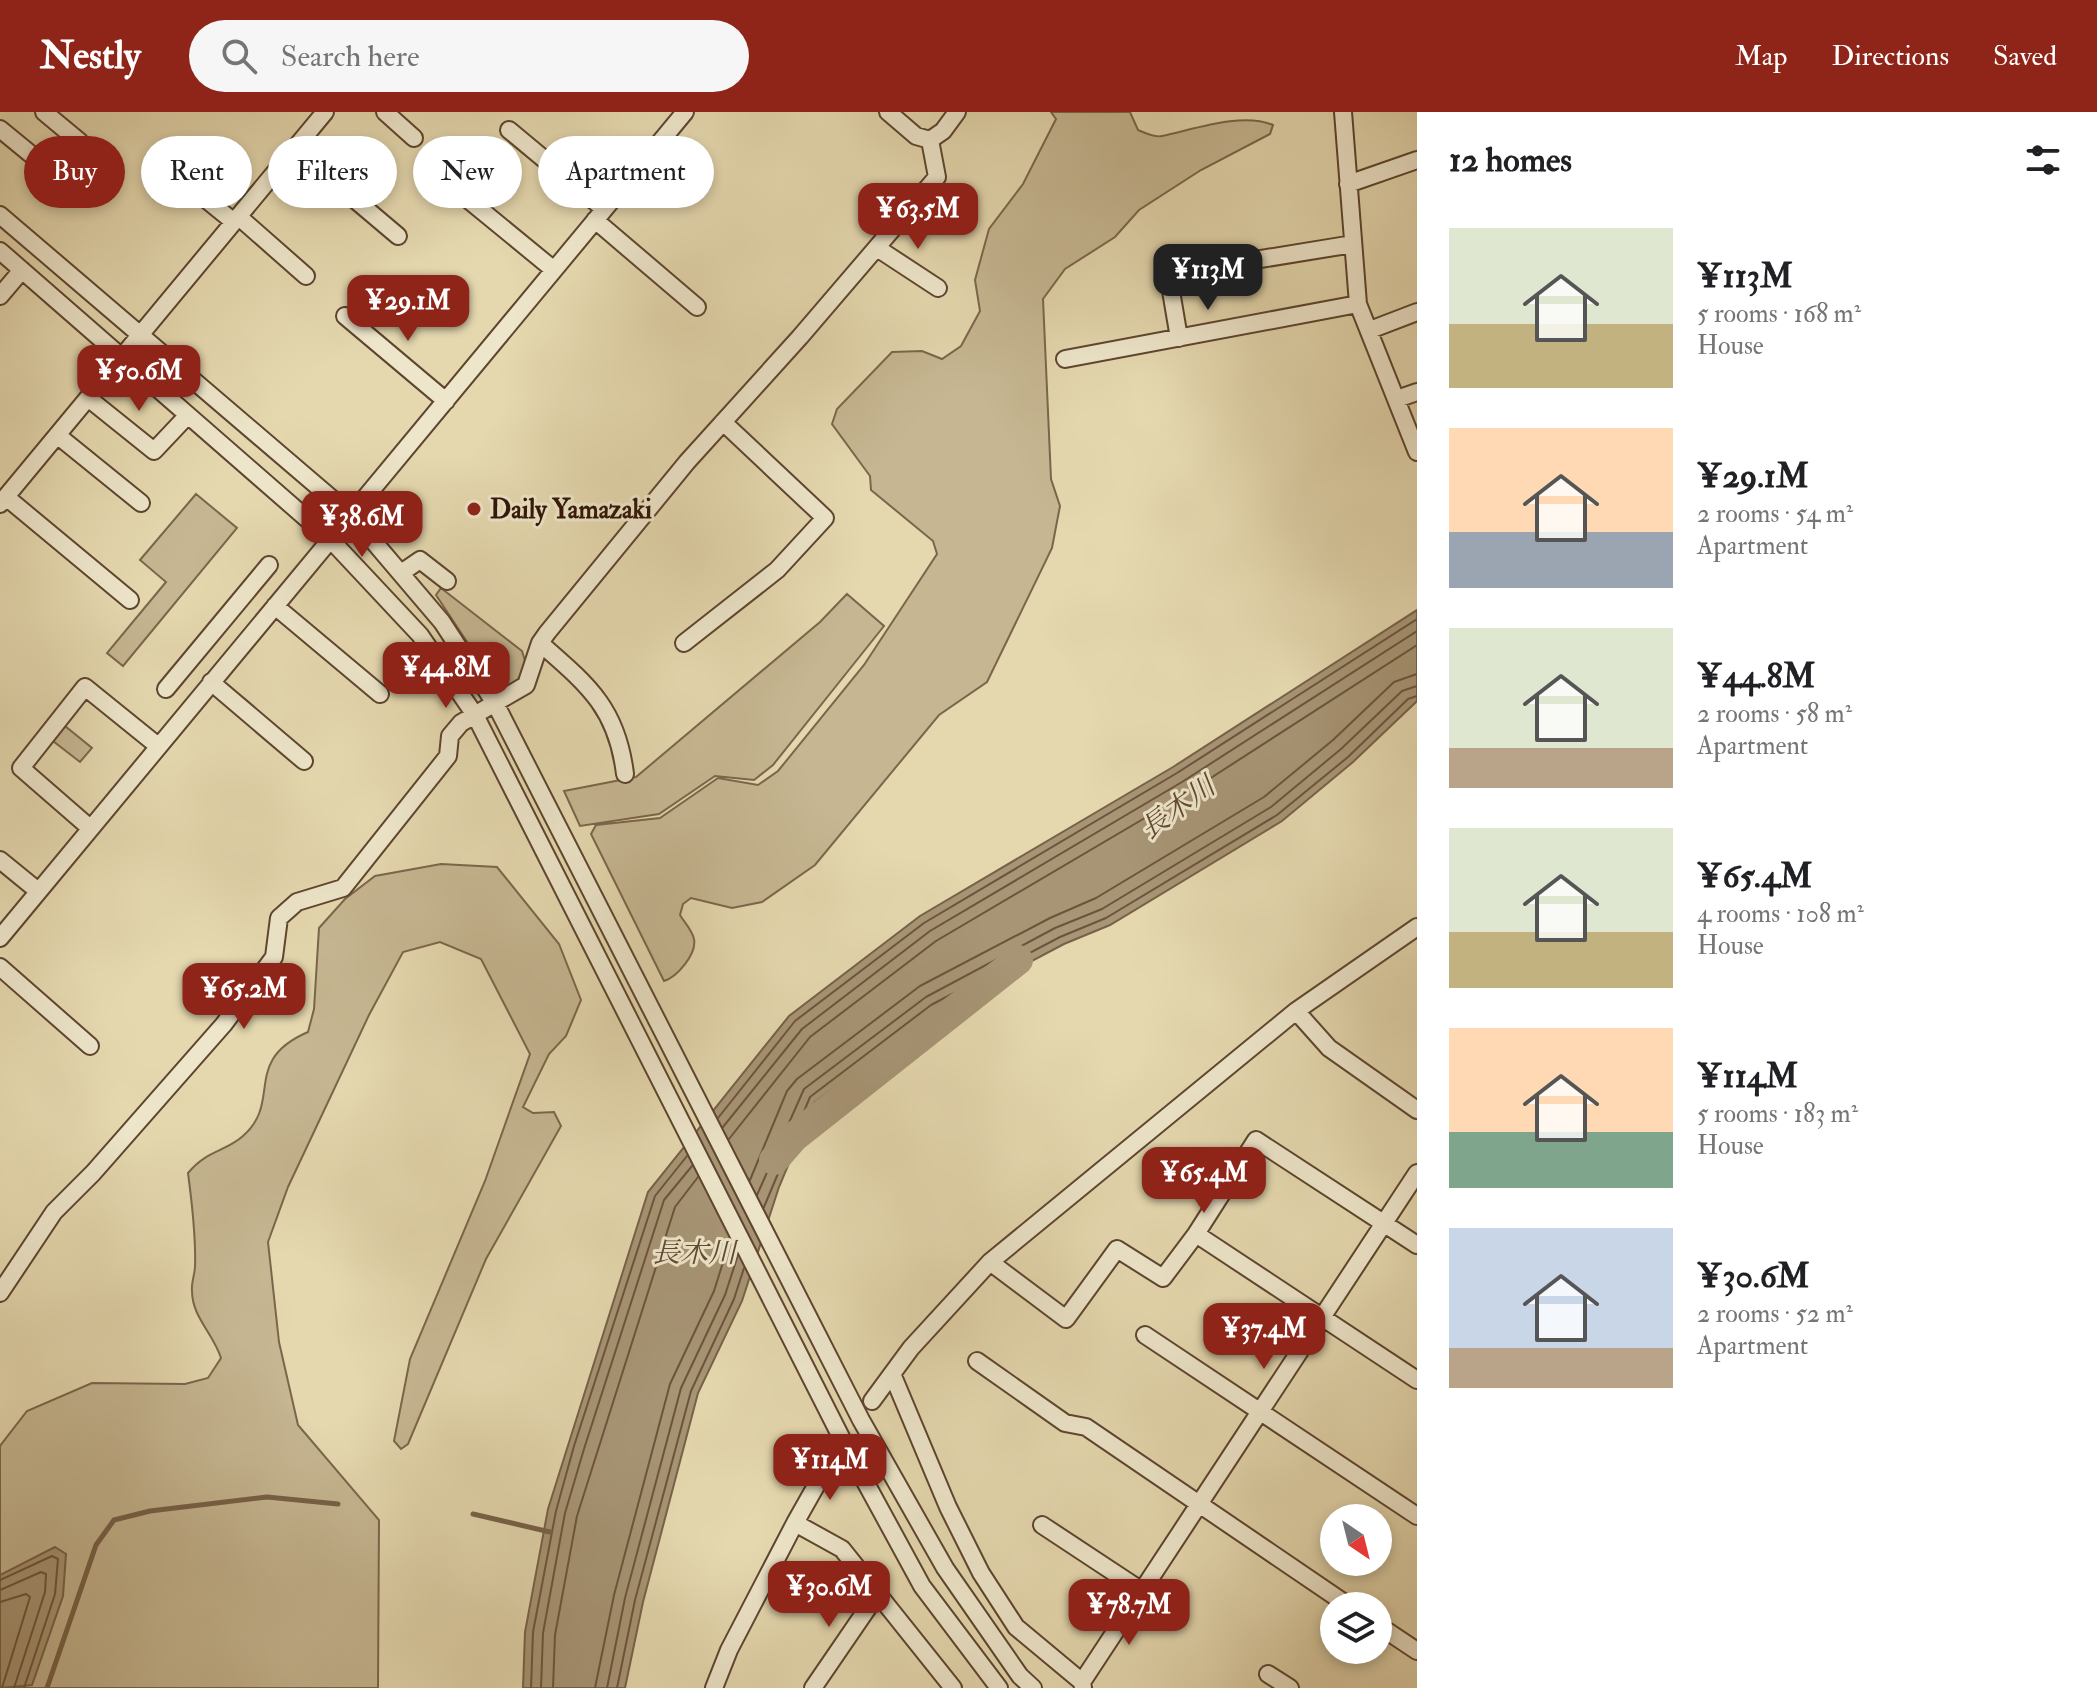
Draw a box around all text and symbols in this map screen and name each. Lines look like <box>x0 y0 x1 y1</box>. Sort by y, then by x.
search box <box>189 20 749 92</box>
text: Nestly <box>40 32 141 80</box>
icon: search <box>217 34 261 78</box>
text: Search here <box>281 38 419 75</box>
text: Map <box>1735 39 1788 74</box>
text: Directions <box>1832 39 1949 74</box>
text: Saved <box>1993 39 2057 74</box>
chip: Buy <box>24 136 125 208</box>
chip: Rent <box>141 136 252 208</box>
chip: Filters <box>268 136 397 208</box>
chip: New <box>413 136 522 208</box>
chip: Apartment <box>538 136 714 208</box>
icon: filters <box>2021 138 2065 182</box>
text: 12 homes <box>1449 139 1572 182</box>
pin: ¥63.5M <box>853 183 983 251</box>
text: ¥63.5M <box>876 193 960 225</box>
pin: ¥113M <box>1152 244 1264 312</box>
text: ¥113M <box>1171 254 1245 286</box>
text: ¥113M <box>1697 255 1793 298</box>
icon: home <box>1513 260 1609 356</box>
pin: ¥29.1M <box>343 275 473 343</box>
text: ¥29.1M <box>365 285 451 317</box>
text: 5 rooms · 168 m² <box>1697 298 1861 330</box>
text: House <box>1697 330 1764 362</box>
pin: ¥50.6M <box>74 345 204 413</box>
text: ¥50.6M <box>95 355 183 387</box>
text: ¥29.1M <box>1697 455 1809 498</box>
icon: home <box>1513 460 1609 556</box>
pin: ¥38.6M <box>297 491 427 559</box>
place label: Daily Yamazaki <box>490 494 652 527</box>
text: 2 rooms · 54 m² <box>1697 498 1853 530</box>
marker: Daily Yamazaki <box>465 500 483 518</box>
text: ¥38.6M <box>319 501 405 533</box>
text: Apartment <box>1697 530 1808 562</box>
pin: ¥44.8M <box>381 642 511 710</box>
text: ¥44.8M <box>401 652 491 684</box>
text: ¥44.8M <box>1697 655 1815 698</box>
icon: home <box>1513 660 1609 756</box>
text: 2 rooms · 58 m² <box>1697 698 1852 730</box>
text: Apartment <box>1697 730 1808 762</box>
water label: 長木川 <box>1134 768 1225 847</box>
text: ¥65.4M <box>1697 855 1812 898</box>
icon: home <box>1513 860 1609 956</box>
text: 4 rooms · 108 m² <box>1697 898 1864 930</box>
text: House <box>1697 930 1764 962</box>
pin: ¥65.2M <box>179 963 309 1031</box>
text: ¥65.2M <box>200 973 288 1005</box>
text: ¥114M <box>1697 1055 1798 1098</box>
icon: home <box>1513 1060 1609 1156</box>
text: 5 rooms · 183 m² <box>1697 1098 1858 1130</box>
text: House <box>1697 1130 1764 1162</box>
pin: ¥65.4M <box>1139 1147 1269 1215</box>
text: ¥65.4M <box>1160 1157 1248 1189</box>
water label: 長木川 <box>652 1236 739 1271</box>
text: ¥30.6M <box>1697 1255 1810 1298</box>
icon: home <box>1513 1260 1609 1356</box>
text: 2 rooms · 52 m² <box>1697 1298 1853 1330</box>
pin: ¥37.4M <box>1199 1303 1329 1371</box>
text: ¥37.4M <box>1221 1313 1307 1345</box>
text: Apartment <box>1697 1330 1808 1362</box>
pin: ¥114M <box>774 1434 886 1502</box>
text: ¥114M <box>791 1444 869 1476</box>
north arrow <box>1320 1504 1392 1576</box>
map controls <box>1320 1504 1392 1664</box>
pin: ¥30.6M <box>764 1561 894 1629</box>
text: ¥30.6M <box>786 1571 872 1603</box>
pin: ¥78.7M <box>1064 1579 1194 1647</box>
text: ¥78.7M <box>1087 1589 1171 1621</box>
button: layers <box>1320 1592 1392 1664</box>

